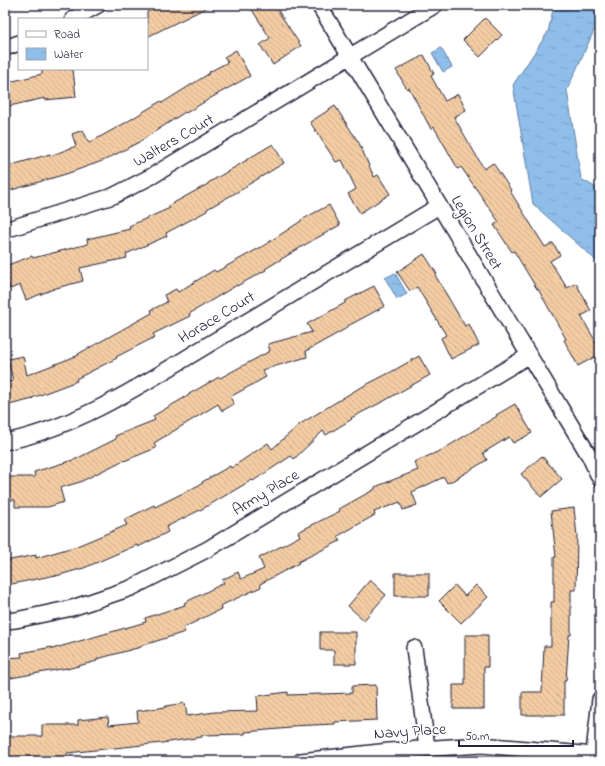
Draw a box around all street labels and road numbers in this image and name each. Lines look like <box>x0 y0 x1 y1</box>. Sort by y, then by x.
street label: Walters Court <box>129 108 219 174</box>
street label: Legion Street <box>444 191 508 276</box>
street label: Horace Court <box>174 285 261 350</box>
street label: Army Place <box>228 463 305 522</box>
street label: Navy Place <box>373 717 448 746</box>

